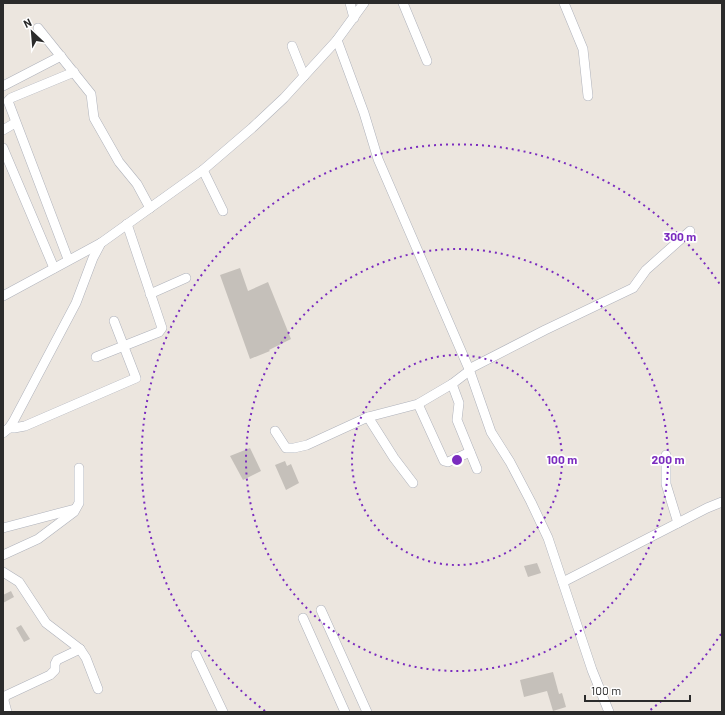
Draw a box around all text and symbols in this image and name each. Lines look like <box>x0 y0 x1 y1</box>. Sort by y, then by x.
north arrow <box>12 12 52 52</box>
text: N <box>21 15 34 30</box>
text: 300 m <box>664 229 696 243</box>
text: 100 m <box>547 452 577 466</box>
text: 200 m <box>652 452 684 466</box>
centre of rings <box>450 453 464 467</box>
scale bar <box>585 677 690 703</box>
text: 100 m <box>591 683 621 697</box>

